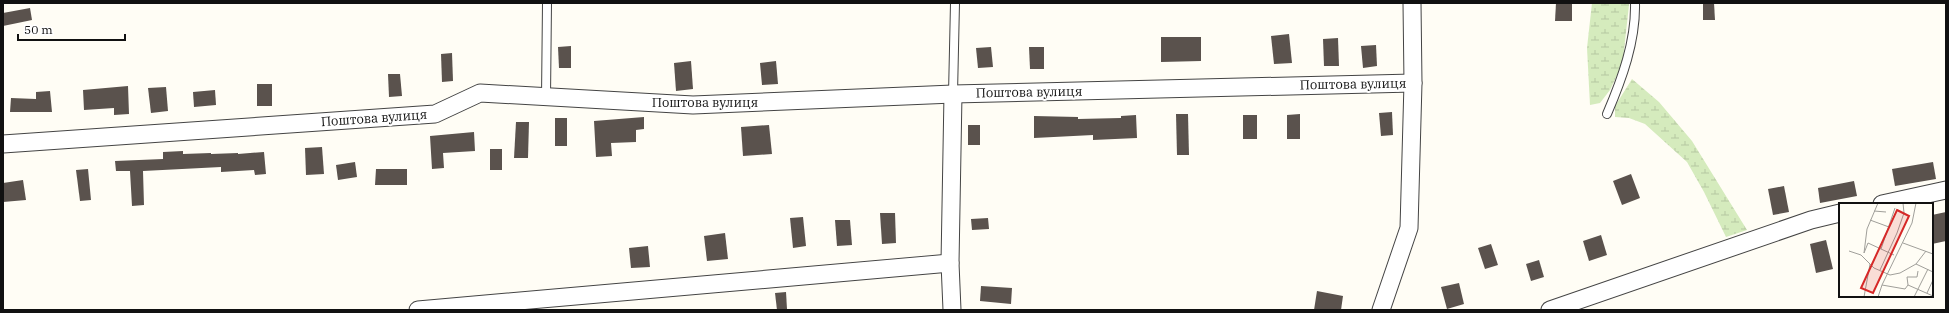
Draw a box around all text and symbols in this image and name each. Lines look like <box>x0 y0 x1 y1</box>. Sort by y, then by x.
scale bar <box>18 16 125 42</box>
text: 50 m <box>24 22 53 37</box>
street label: Поштова вулиця <box>1300 75 1406 93</box>
street label: Поштова вулиця <box>976 83 1082 101</box>
street label: Поштова вулиця <box>652 94 758 111</box>
street label: Поштова вулиця <box>320 106 428 130</box>
inset map <box>1839 203 1933 297</box>

